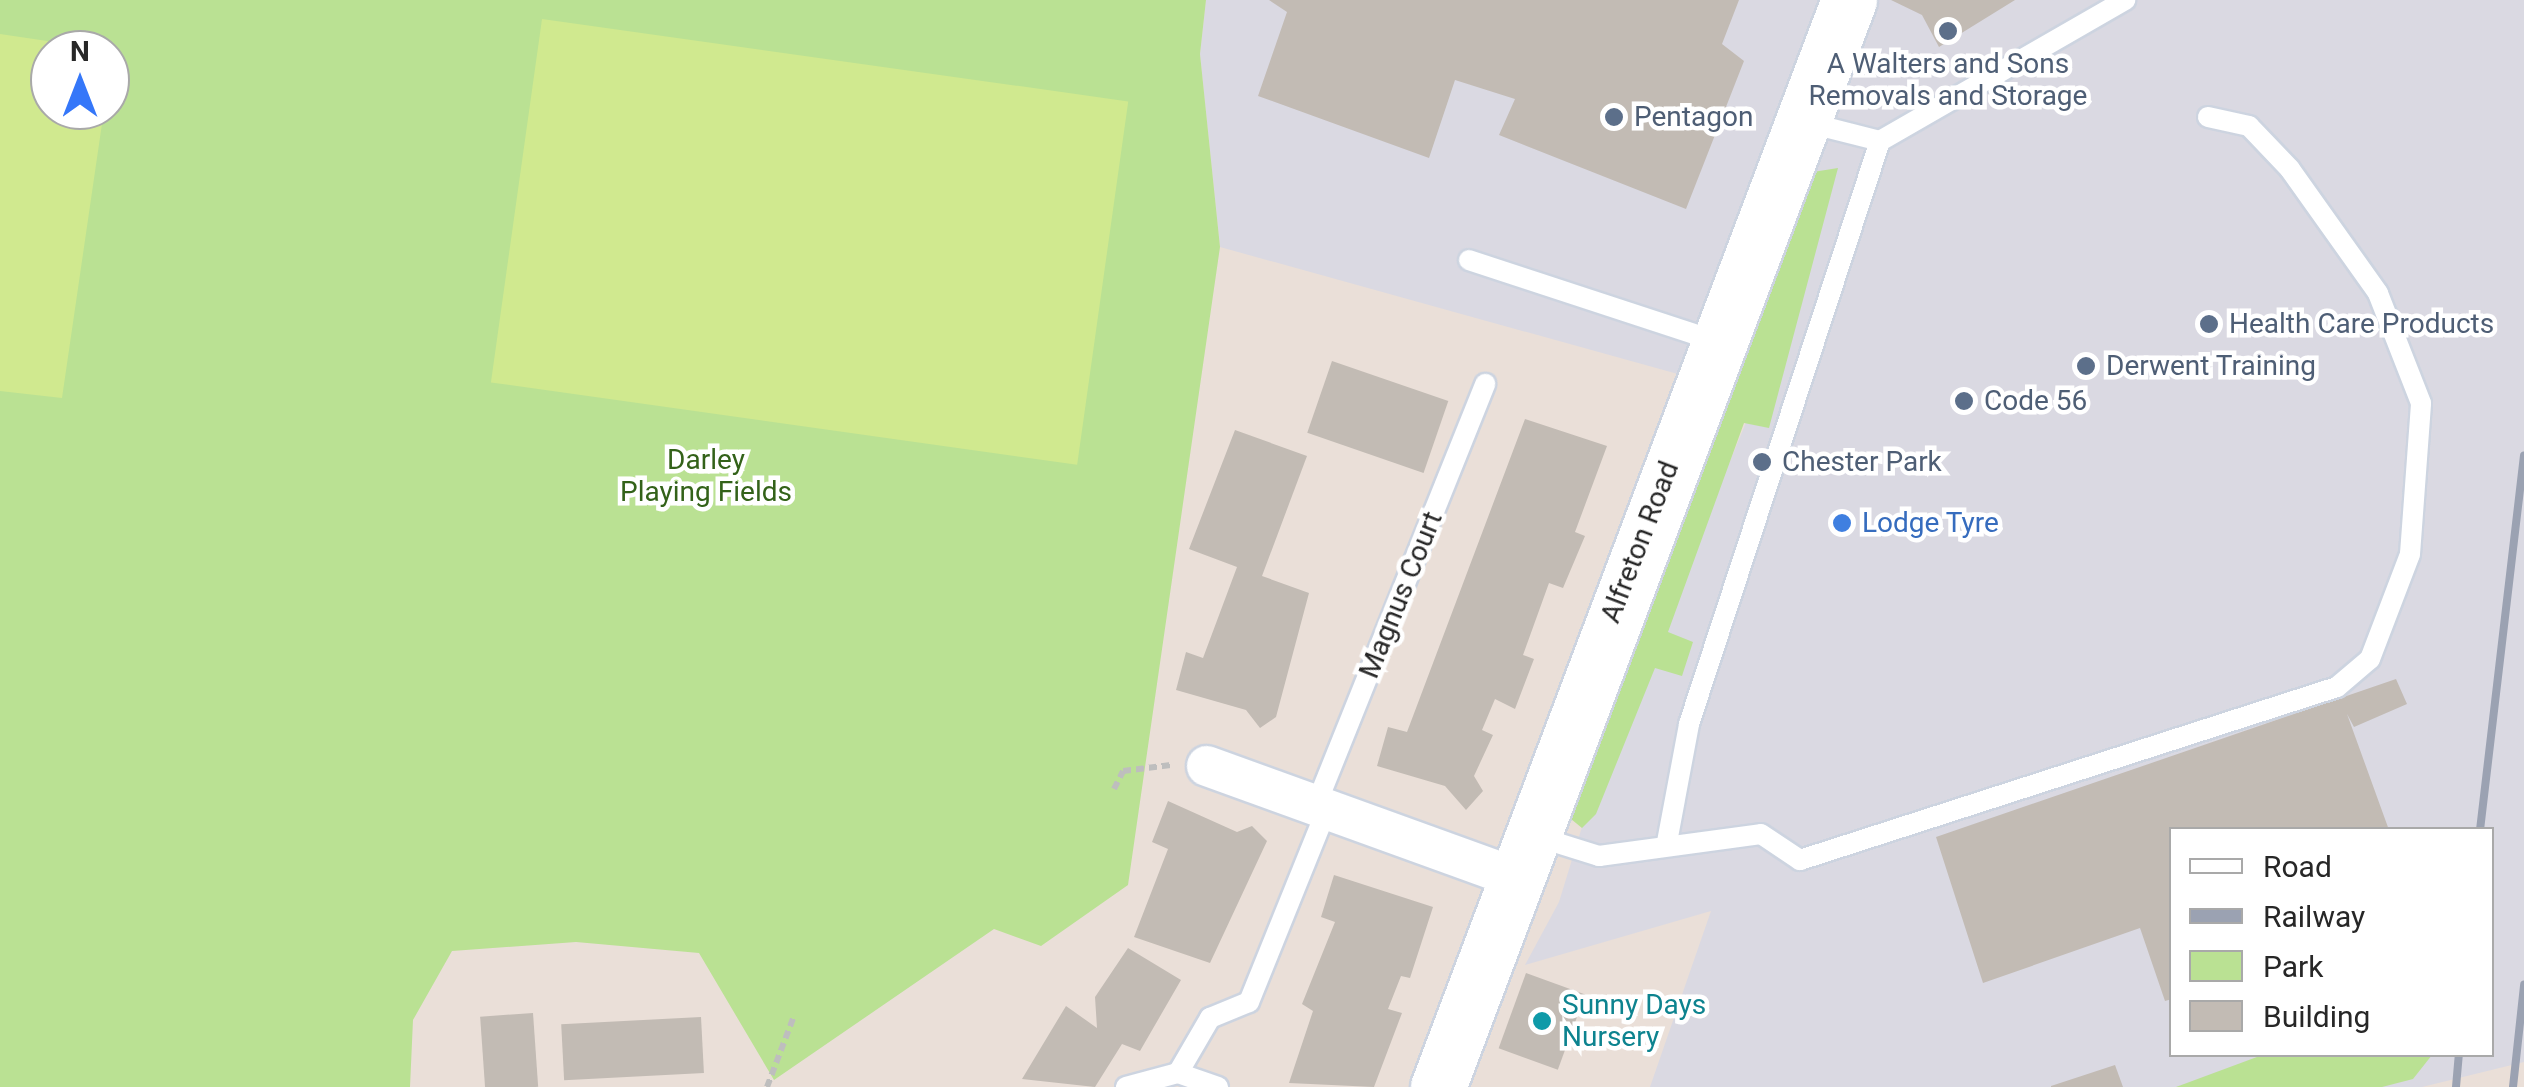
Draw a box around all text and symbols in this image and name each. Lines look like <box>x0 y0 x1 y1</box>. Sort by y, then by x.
marker: A Walters and Sons Removals and Storage <box>1937 20 1959 42</box>
north arrow <box>30 30 130 130</box>
text: N <box>70 35 90 68</box>
place label: A Walters and Sons Removals and Storage <box>1809 47 2087 113</box>
place label: Pentagon <box>1634 100 1753 134</box>
marker: Pentagon <box>1603 106 1625 128</box>
place label: Health Care Products <box>2229 307 2494 341</box>
marker: Health Care Products <box>2198 313 2220 335</box>
place label: Derwent Training <box>2106 349 2317 383</box>
marker: Derwent Training <box>2075 355 2097 377</box>
place label: Code 56 <box>1984 384 2087 418</box>
marker: Code 56 <box>1953 390 1975 412</box>
park label: Darley Playing Fields <box>620 443 792 509</box>
place label: Chester Park <box>1782 445 1942 479</box>
marker: Chester Park <box>1751 451 1773 473</box>
street label: Alfreton Road <box>1594 456 1686 628</box>
place label: Lodge Tyre <box>1862 506 1999 540</box>
street label: Magnus Court <box>1352 507 1450 683</box>
marker: Lodge Tyre <box>1831 512 1853 534</box>
legend <box>2169 827 2494 1057</box>
text: Road <box>2263 849 2332 884</box>
text: Railway <box>2263 899 2365 934</box>
text: Park <box>2263 949 2323 984</box>
place label: Sunny Days Nursery <box>1562 988 1706 1054</box>
text: Building <box>2263 999 2370 1034</box>
marker: Sunny Days Nursery <box>1531 1010 1553 1032</box>

